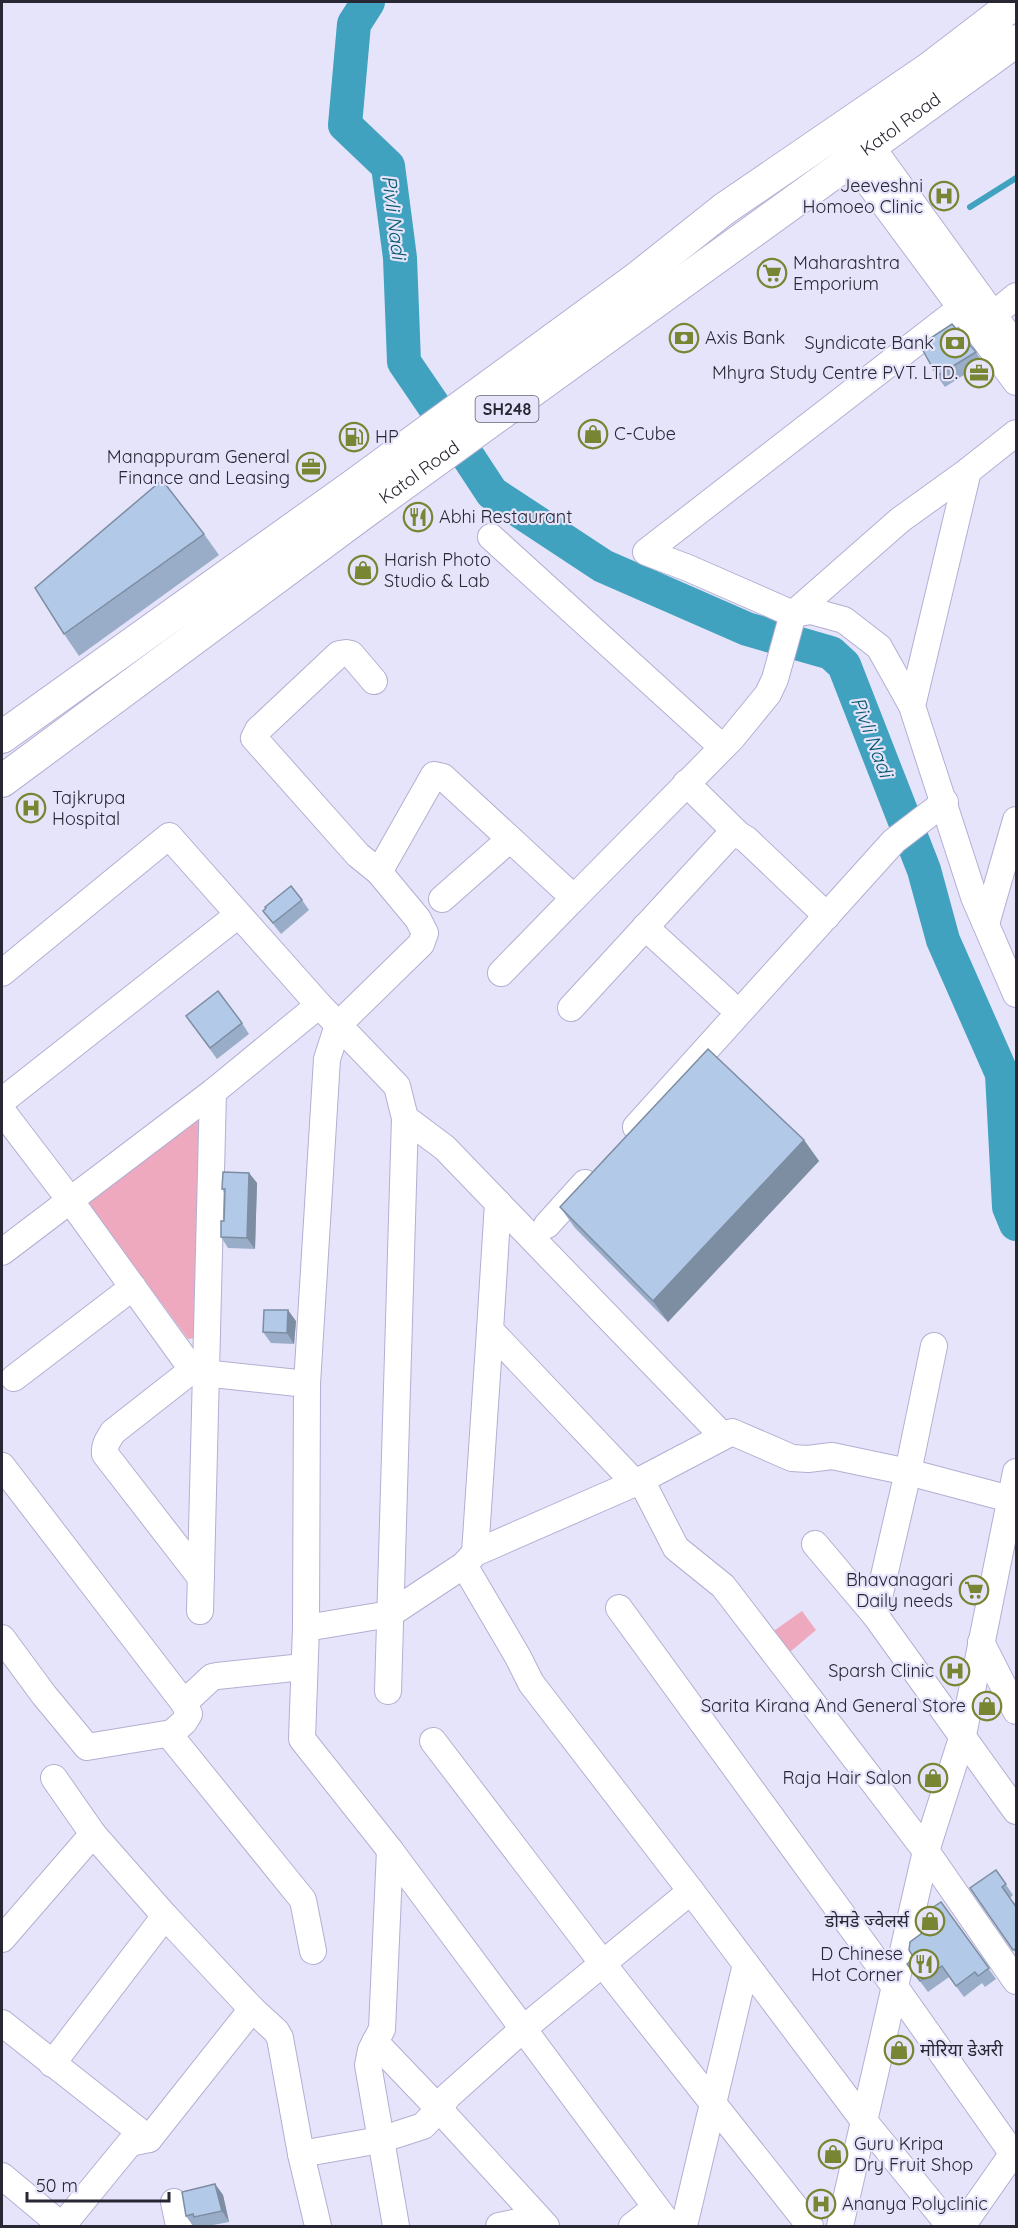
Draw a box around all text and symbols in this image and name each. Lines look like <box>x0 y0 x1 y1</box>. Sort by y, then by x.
street label: Katol Road <box>856 87 945 161</box>
water label: Pivli Nadi <box>377 174 412 263</box>
place label: Jeeveshni Homoeo Clinic <box>803 174 923 218</box>
hospital icon: Jeeveshni Homoeo Clinic <box>928 180 960 212</box>
place label: Maharashtra Emporium <box>793 251 900 295</box>
supermarket icon: Maharashtra Emporium <box>756 257 788 289</box>
bank icon: Axis Bank <box>668 322 700 354</box>
place label: Axis Bank <box>705 326 785 349</box>
bank icon: Syndicate Bank <box>939 327 971 359</box>
place label: Syndicate Bank <box>805 331 934 354</box>
office icon: Mhyra Study Centre PVT. LTD. <box>963 357 995 389</box>
place label: Mhyra Study Centre PVT. LTD. <box>712 361 958 384</box>
road number: SH248 <box>476 396 538 422</box>
shop icon: C-Cube <box>577 418 609 450</box>
fuel station icon: HP <box>338 421 370 453</box>
place label: C-Cube <box>614 422 676 445</box>
place label: HP <box>375 425 399 448</box>
street label: Katol Road <box>374 435 464 509</box>
place label: Manappuram General Finance and Leasing <box>107 445 290 489</box>
office icon: Manappuram General Finance and Leasing <box>295 451 327 483</box>
restaurant icon: Abhi Restaurant <box>402 501 434 533</box>
place label: Abhi Restaurant <box>439 505 572 528</box>
place label: Harish Photo Studio & Lab <box>384 548 491 592</box>
shop icon: Harish Photo Studio & Lab <box>347 554 379 586</box>
water label: Pivli Nadi <box>846 693 900 783</box>
place label: Tajkrupa Hospital <box>52 786 125 830</box>
hospital icon: Tajkrupa Hospital <box>15 792 47 824</box>
place label: Bhavanagari Daily needs <box>846 1568 953 1612</box>
supermarket icon: Bhavanagari Daily needs <box>958 1574 990 1606</box>
hospital icon: Sparsh Clinic <box>939 1655 971 1687</box>
place label: Sparsh Clinic <box>828 1659 934 1682</box>
shop icon: Sarita Kirana And General Store <box>971 1690 1003 1722</box>
place label: Sarita Kirana And General Store <box>701 1694 966 1717</box>
shop icon: Raja Hair Salon <box>917 1762 949 1794</box>
place label: Raja Hair Salon <box>782 1766 912 1789</box>
shop icon: डोमडे ज्वेलर्स <box>914 1905 946 1937</box>
place label: डोमडे ज्वेलर्स <box>824 1909 910 1932</box>
place label: D Chinese Hot Corner <box>811 1942 903 1986</box>
restaurant icon: D Chinese Hot Corner <box>908 1948 940 1980</box>
shop icon: मोरिया डेअरी <box>883 2034 915 2066</box>
place label: मोरिया डेअरी <box>920 2038 1003 2061</box>
place label: Guru Kripa Dry Fruit Shop <box>854 2132 973 2176</box>
shop icon: Guru Kripa Dry Fruit Shop <box>817 2138 849 2170</box>
scale bar <box>27 2165 170 2203</box>
text: 50 m <box>36 2174 78 2197</box>
hospital icon: Ananya Polyclinic <box>805 2188 837 2220</box>
place label: Ananya Polyclinic <box>842 2192 988 2215</box>

